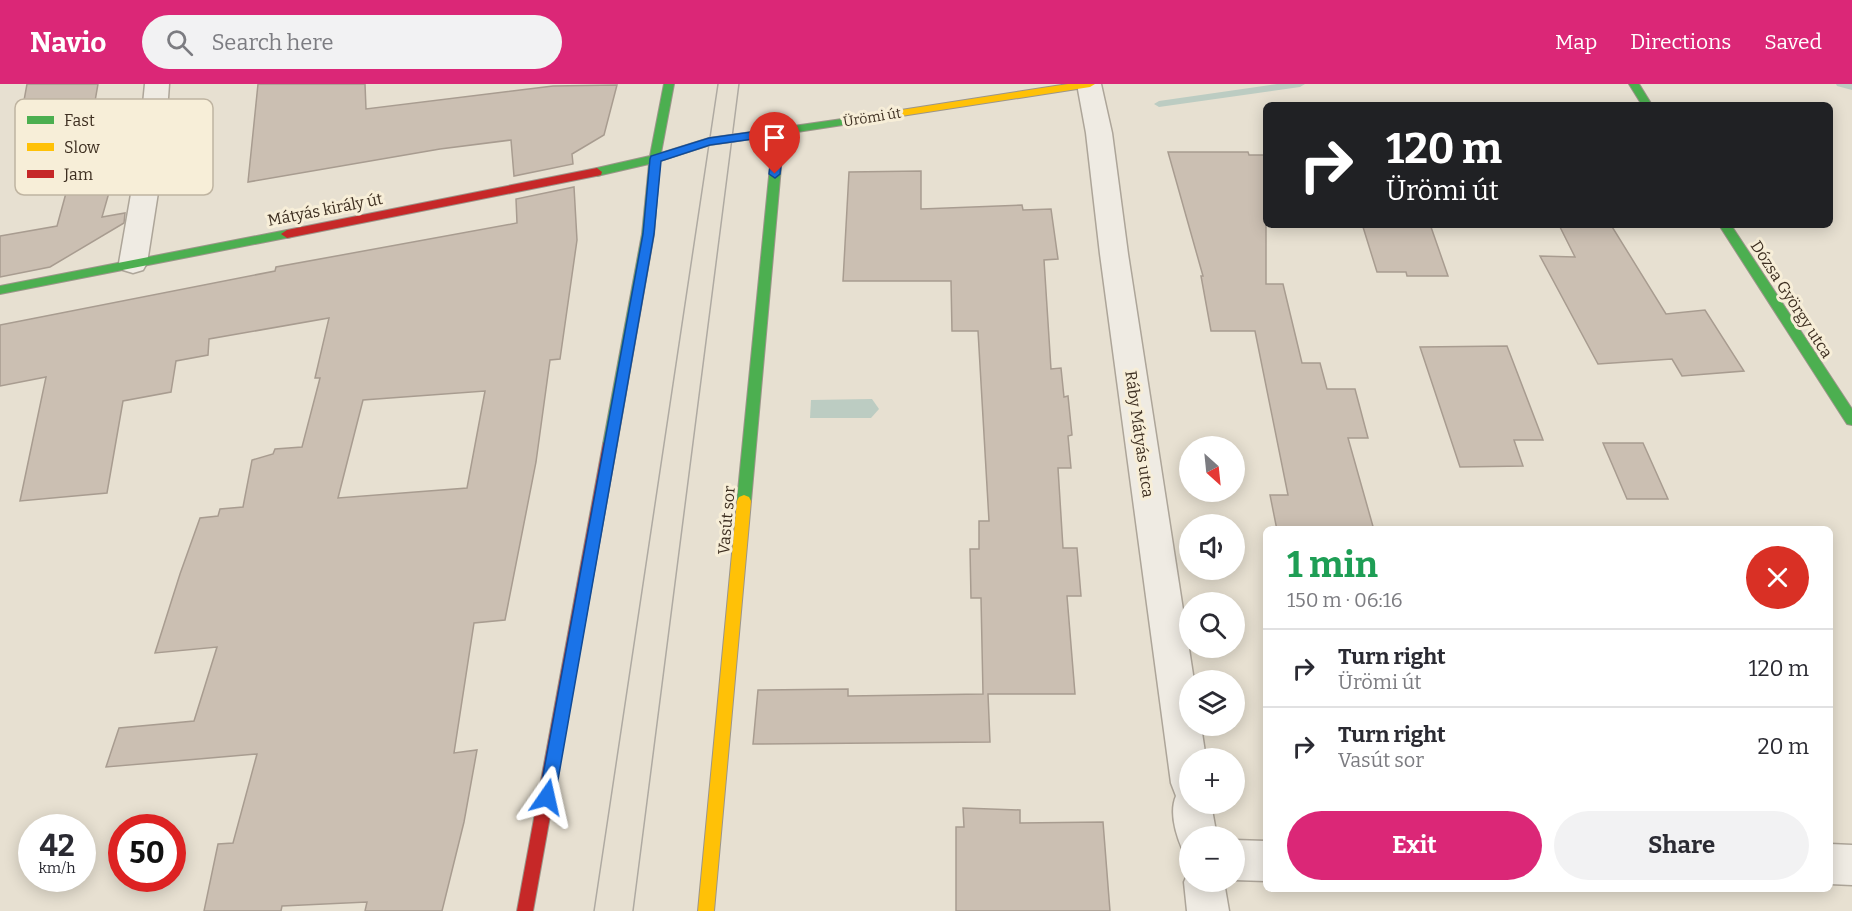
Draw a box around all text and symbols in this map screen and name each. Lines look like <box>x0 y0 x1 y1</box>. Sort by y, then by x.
search box <box>142 15 562 69</box>
text: Navio <box>30 26 106 59</box>
icon: search <box>163 26 196 59</box>
text: Search here <box>211 29 334 56</box>
text: Map <box>1555 29 1597 55</box>
text: Directions <box>1630 29 1731 55</box>
text: Saved <box>1764 29 1822 55</box>
legend <box>15 99 213 195</box>
street label: Ürömi út <box>842 105 902 130</box>
text: Fast <box>64 111 95 130</box>
pin <box>749 112 800 174</box>
icon: arrive <box>758 121 791 154</box>
text: 120 m <box>1386 124 1502 174</box>
icon: right <box>1287 126 1365 204</box>
text: Slow <box>64 138 100 157</box>
text: Jam <box>63 165 93 184</box>
text: Ürömi út <box>1386 175 1499 207</box>
street label: Mátyás király út <box>266 189 384 230</box>
street label: Dózsa György utca <box>1747 237 1837 362</box>
street label: Ráby Mátyás utca <box>1121 369 1158 499</box>
north arrow <box>1179 436 1245 502</box>
map controls <box>1179 436 1245 892</box>
street label: Vasút sor <box>714 485 739 555</box>
button: sound <box>1179 514 1245 580</box>
text: 1 min <box>1287 543 1378 587</box>
button: close <box>1746 546 1809 609</box>
text: 150 m · 06:16 <box>1287 588 1403 612</box>
button: search <box>1179 592 1245 658</box>
text: Turn right <box>1338 643 1446 670</box>
icon: right <box>1287 652 1320 685</box>
text: 120 m <box>1749 655 1809 682</box>
button: layers <box>1179 670 1245 736</box>
text: Ürömi út <box>1338 670 1422 694</box>
text: Turn right <box>1338 721 1446 748</box>
icon: right <box>1287 730 1320 763</box>
text: 20 m <box>1758 733 1809 760</box>
button: + <box>1179 748 1245 814</box>
text: Vasút sor <box>1338 748 1424 772</box>
position arrow <box>515 765 579 829</box>
button: Exit <box>1287 811 1542 880</box>
button: Share <box>1554 811 1809 880</box>
speed limit sign: 50 <box>108 814 186 892</box>
button: − <box>1179 826 1245 892</box>
text: 42 <box>39 828 75 864</box>
text: km/h <box>38 859 76 877</box>

